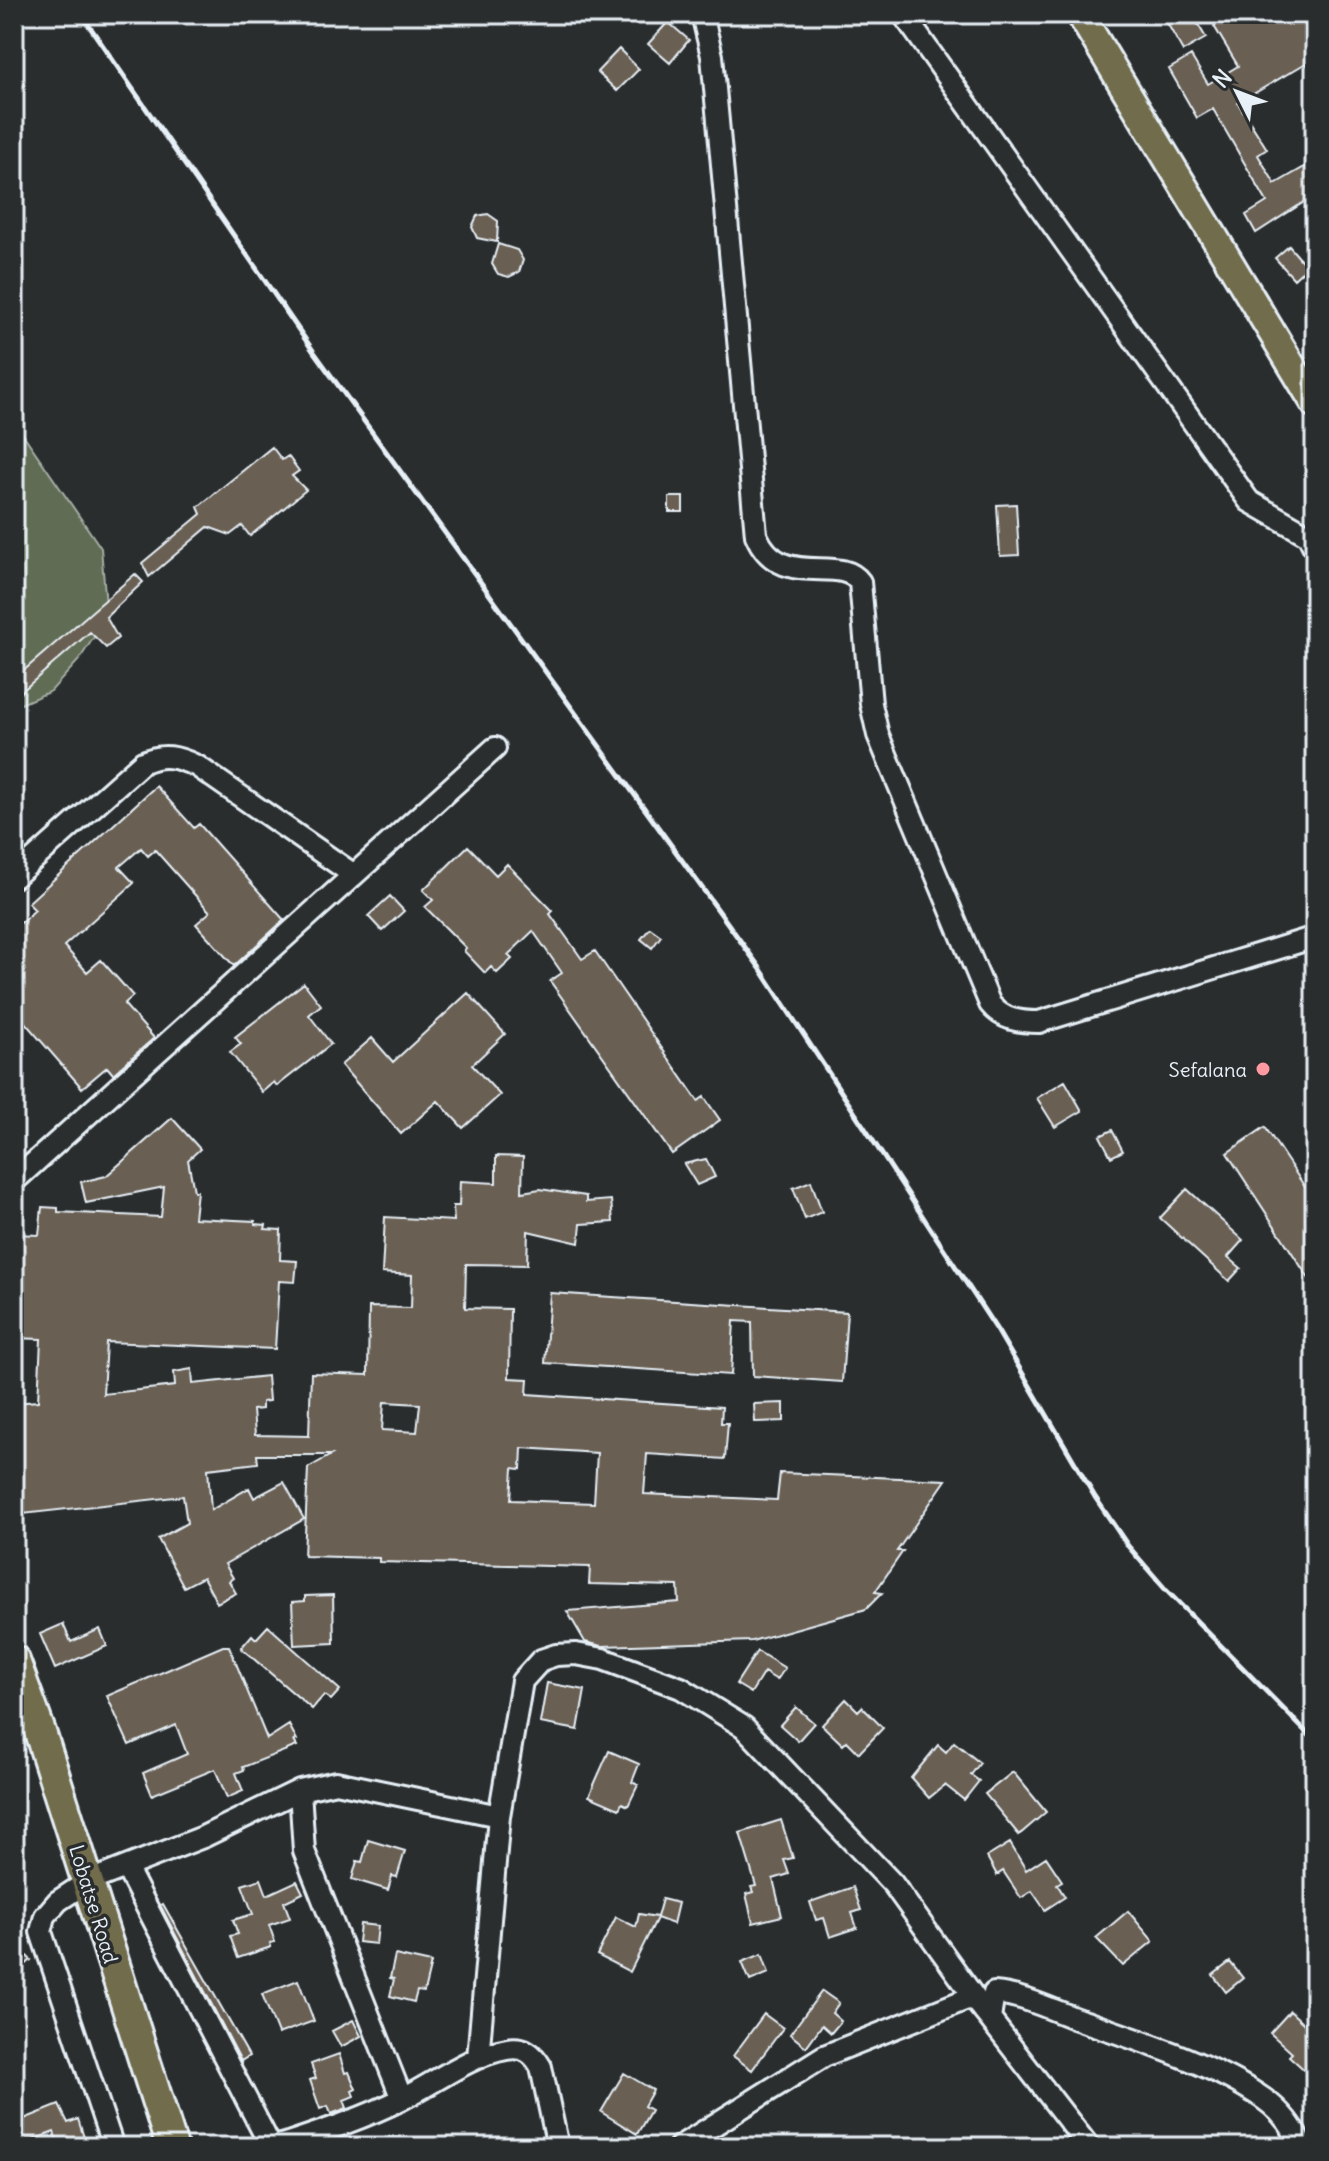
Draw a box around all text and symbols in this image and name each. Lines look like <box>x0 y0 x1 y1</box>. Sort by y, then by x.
north arrow <box>1197 52 1277 132</box>
text: N <box>1207 64 1238 94</box>
place label: Sefalana <box>1169 1057 1247 1082</box>
marker: Sefalana <box>1254 1060 1272 1078</box>
street label: Lobatse Road <box>64 1842 124 1967</box>

